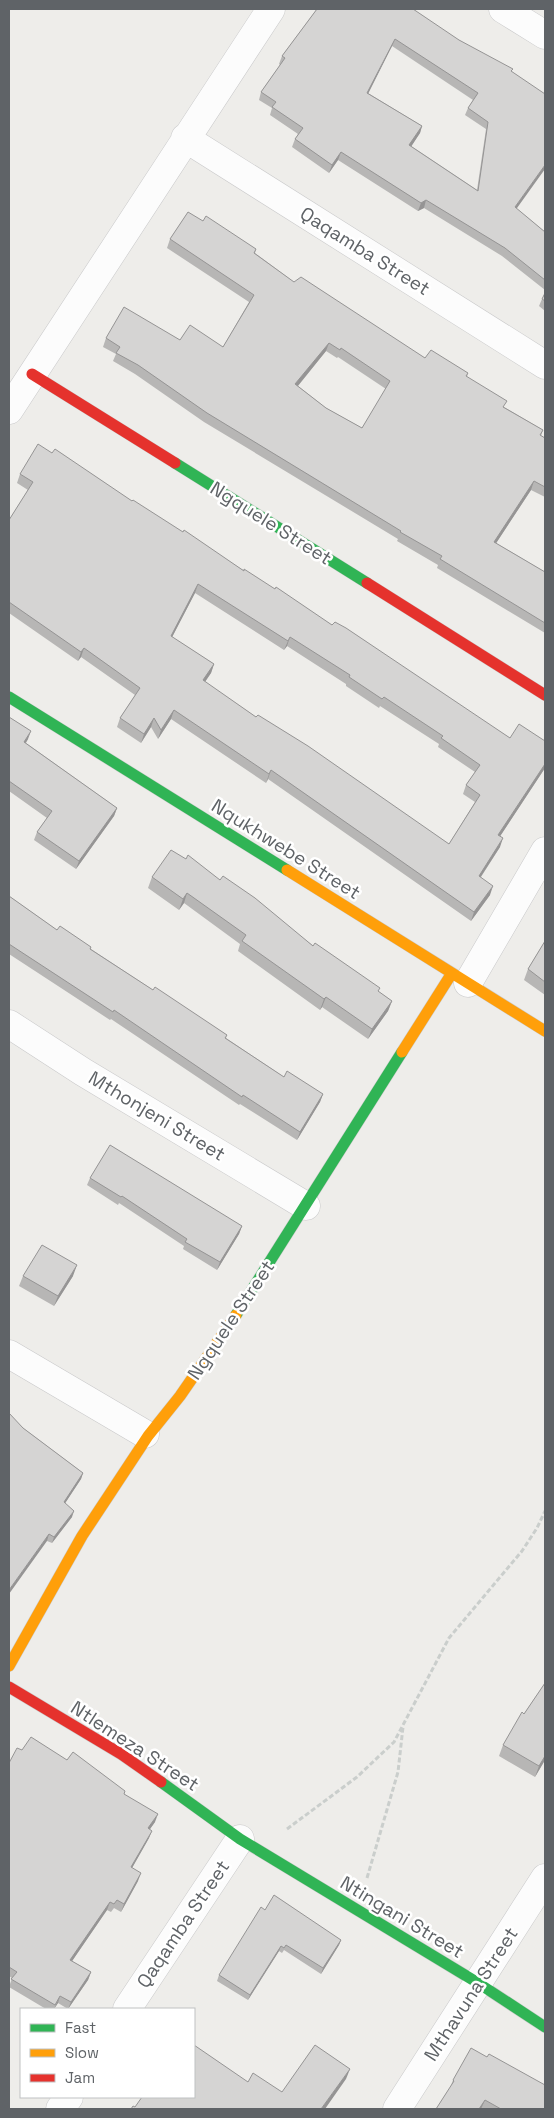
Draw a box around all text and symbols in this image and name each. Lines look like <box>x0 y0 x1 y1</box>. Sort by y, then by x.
street label: Qaqamba Street <box>295 201 435 301</box>
street label: Ngquele Street <box>206 476 336 570</box>
street label: Nqukhwebe Street <box>207 793 365 905</box>
street label: Mthonjeni Street <box>84 1065 230 1167</box>
street label: Ngquele Street <box>182 1255 280 1385</box>
street label: Ntlemeza Street <box>66 1695 204 1797</box>
street label: Qaqamba Street <box>131 1855 235 1993</box>
street label: Ntingani Street <box>336 1870 468 1964</box>
street label: Mthavuna Street <box>418 1922 524 2066</box>
legend <box>20 2008 195 2098</box>
text: Fast <box>65 2018 96 2037</box>
text: Slow <box>65 2043 99 2062</box>
text: Jam <box>65 2068 95 2087</box>

